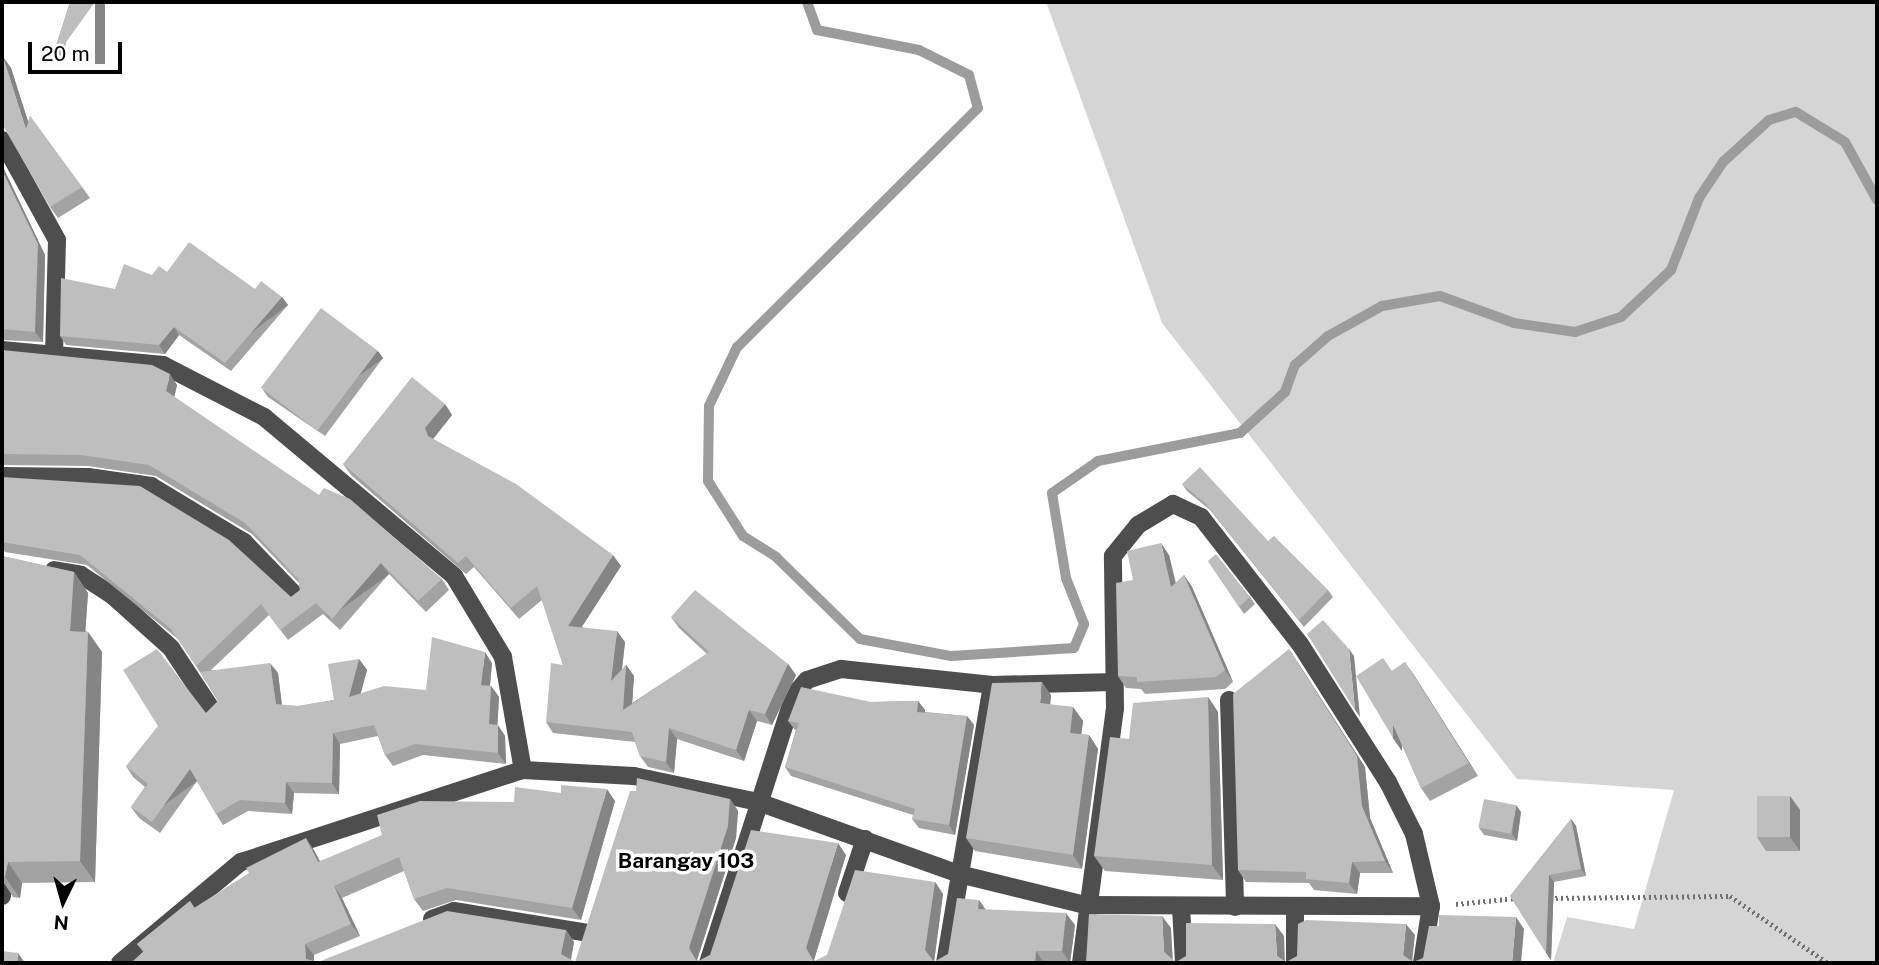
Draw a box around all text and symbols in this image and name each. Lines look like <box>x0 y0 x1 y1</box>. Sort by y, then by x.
scale bar <box>32 28 126 72</box>
text: 20 m <box>41 41 90 66</box>
district label: Barangay 103 <box>618 848 754 874</box>
north arrow <box>28 867 98 937</box>
text: N <box>53 911 70 935</box>

